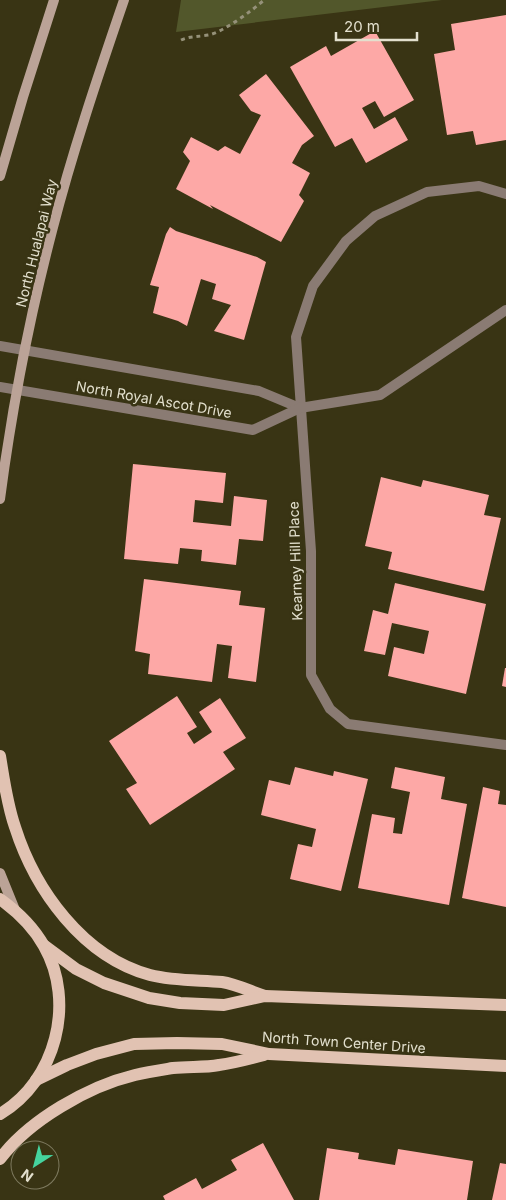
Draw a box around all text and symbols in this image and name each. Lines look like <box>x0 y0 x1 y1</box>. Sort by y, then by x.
scale bar <box>336 10 417 42</box>
text: 20 m <box>344 17 380 36</box>
street label: North Hualapai Way <box>12 177 60 309</box>
street label: North Royal Ascot Drive <box>75 377 233 421</box>
street label: Kearney Hill Place <box>284 501 306 621</box>
street label: North Town Center Drive <box>262 1028 426 1056</box>
north arrow <box>10 1140 60 1190</box>
text: N <box>18 1166 36 1186</box>

